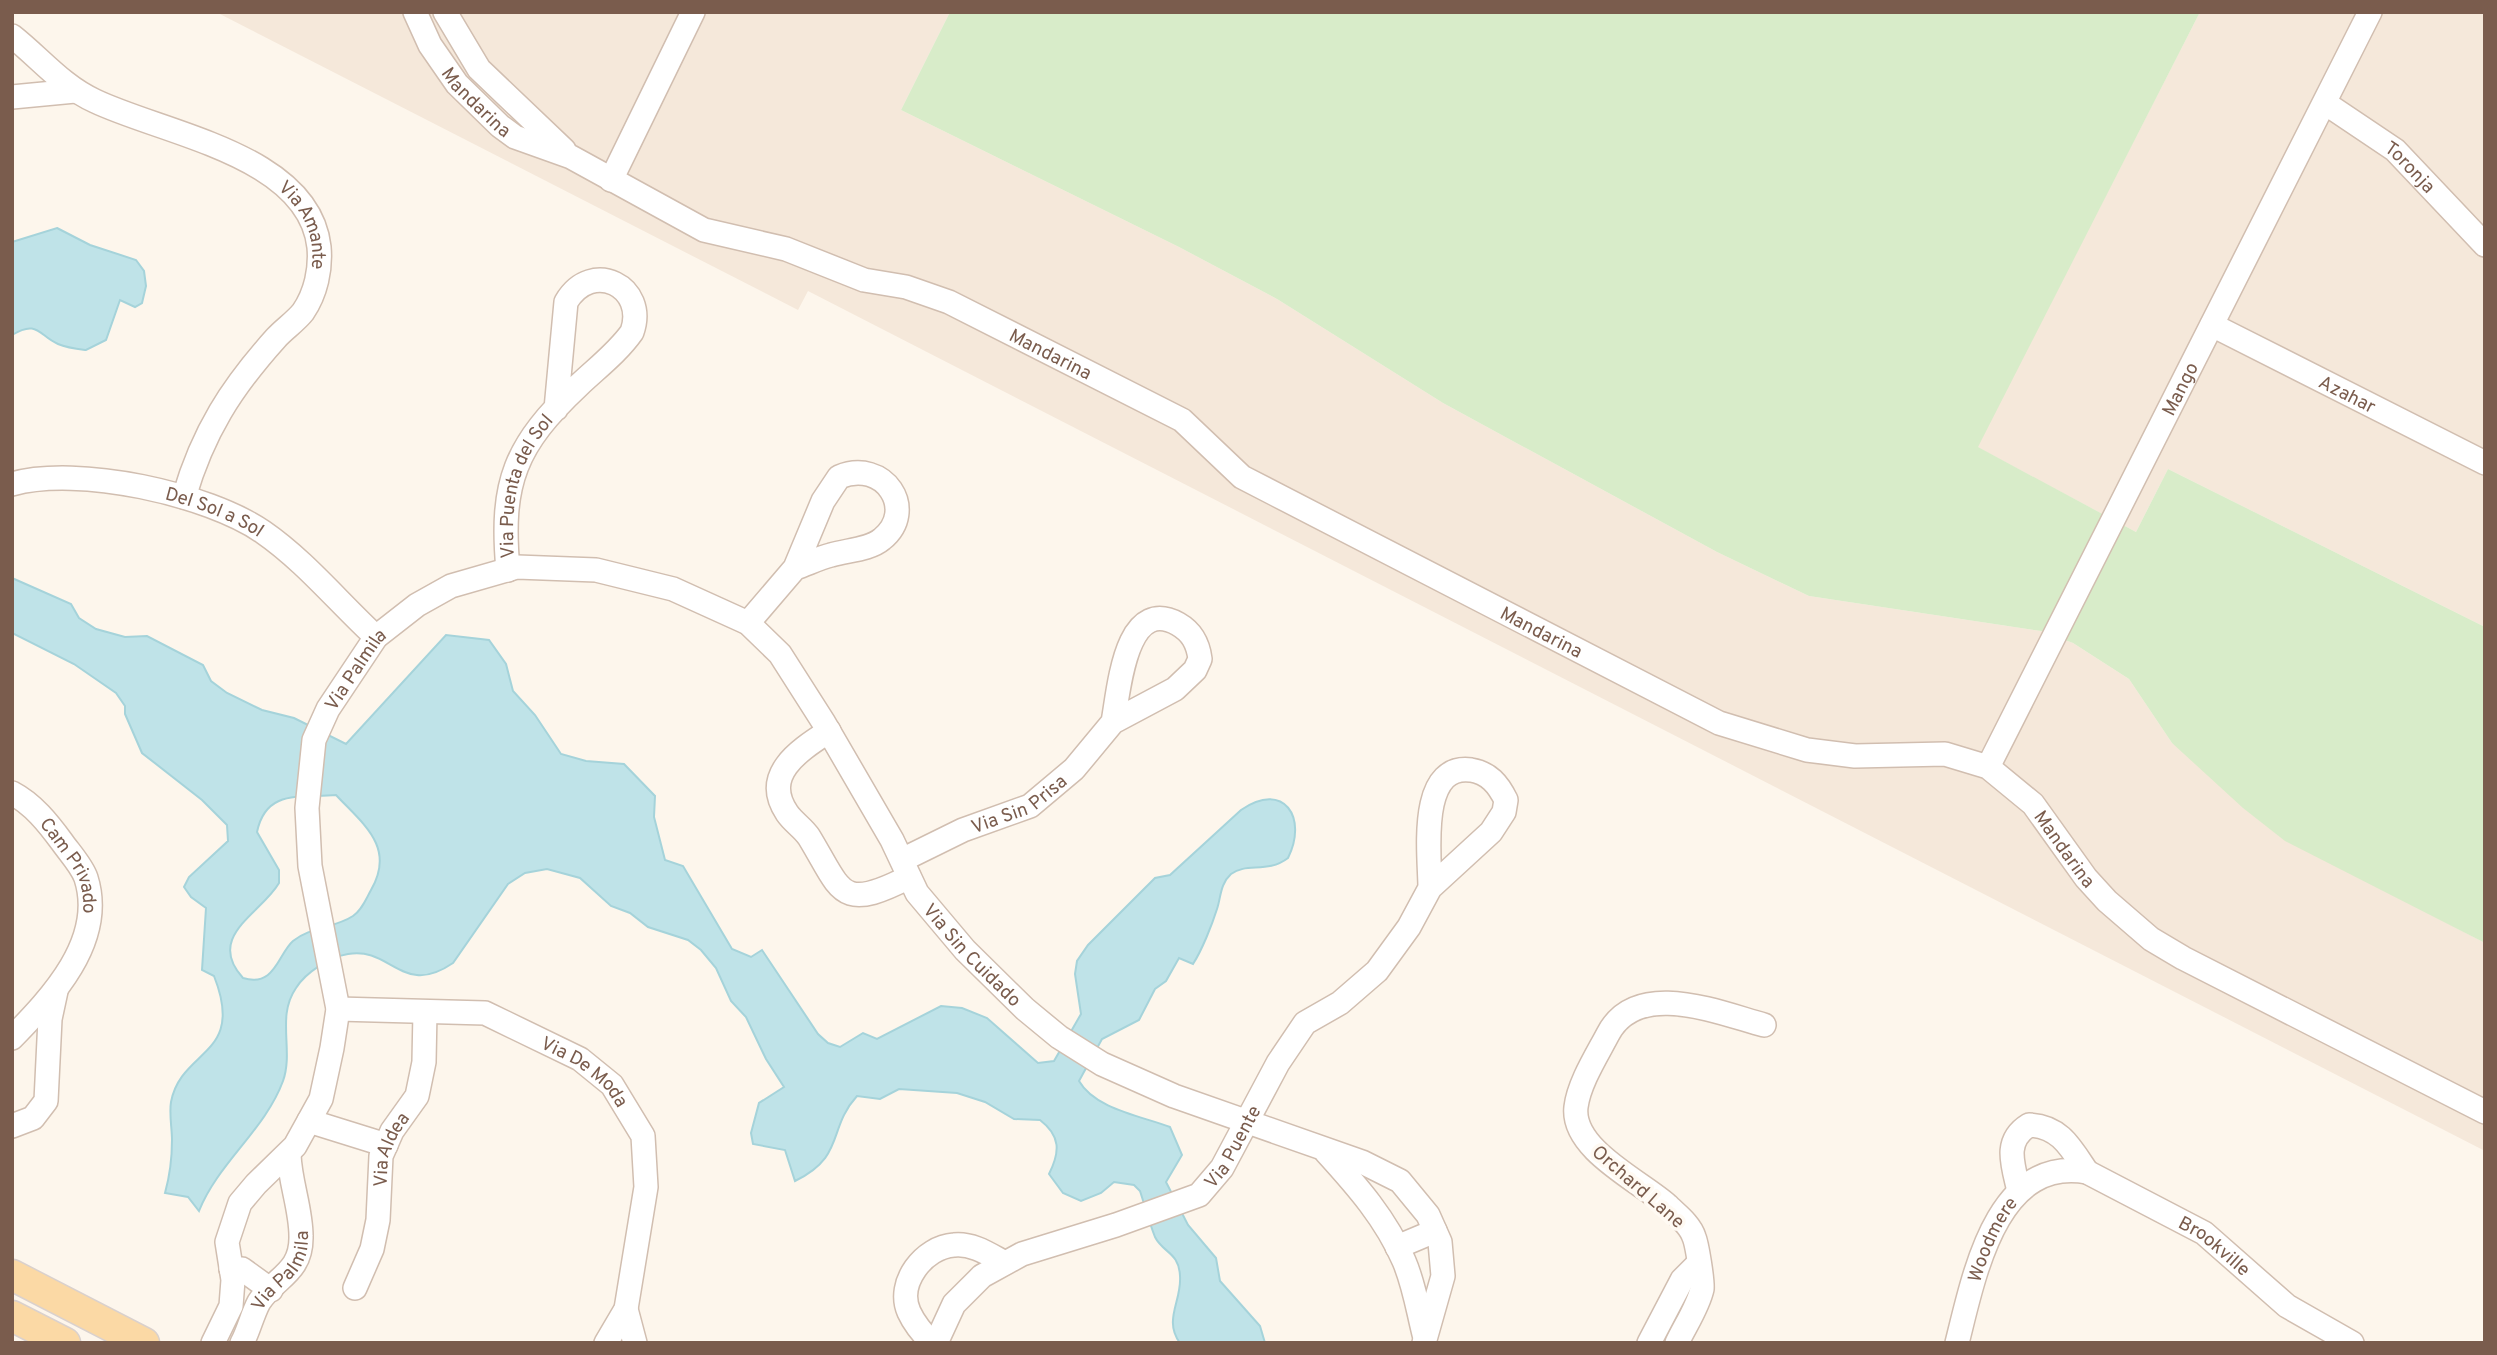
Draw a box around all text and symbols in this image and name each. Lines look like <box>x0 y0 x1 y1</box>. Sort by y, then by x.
street label: Mandarina <box>435 63 515 144</box>
street label: Toronja <box>2380 137 2440 199</box>
street label: Via Amante <box>273 176 329 270</box>
street label: Mandarina <box>1004 324 1095 386</box>
street label: Mango <box>2158 359 2205 420</box>
street label: Azahar <box>2314 371 2380 420</box>
street label: Via Puenta del Sol <box>496 410 559 559</box>
street label: Del Sol a Sol <box>162 483 268 543</box>
street label: Mandarina <box>1495 602 1586 665</box>
street label: Via Palmila <box>320 624 392 716</box>
street label: Via Sin Prisa <box>968 770 1073 840</box>
street label: Mandarina <box>2027 806 2099 894</box>
street label: Cam Privado <box>34 813 100 914</box>
street label: Via Sin Cuidado <box>917 899 1026 1013</box>
street label: Via De Moda <box>536 1032 633 1112</box>
street label: Via Puente <box>1200 1102 1267 1194</box>
street label: Via Aldea <box>370 1108 416 1188</box>
street label: Orchard Lane <box>1586 1141 1689 1234</box>
street label: Woodmere <box>1963 1192 2024 1285</box>
street label: Brookville <box>2174 1212 2255 1282</box>
street label: Via Palmila <box>247 1230 315 1315</box>

